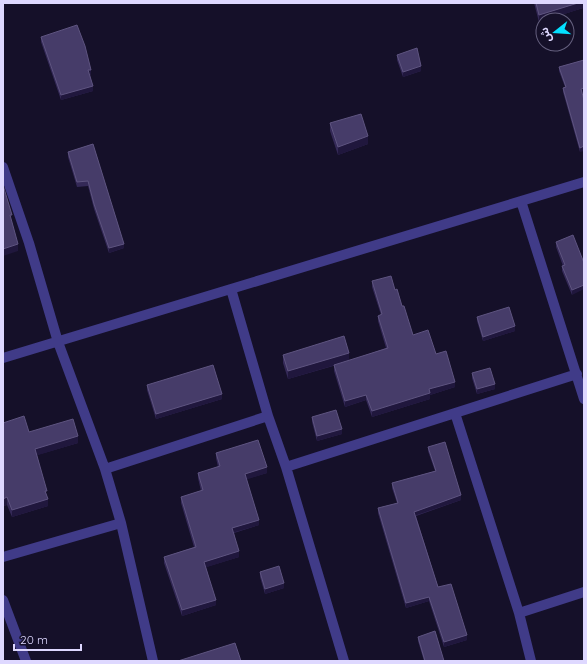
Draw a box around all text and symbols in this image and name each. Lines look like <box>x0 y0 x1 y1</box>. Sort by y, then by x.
north arrow <box>535 12 575 52</box>
text: ش <box>537 26 554 44</box>
scale bar <box>14 626 81 652</box>
text: 20 m <box>20 632 48 647</box>

